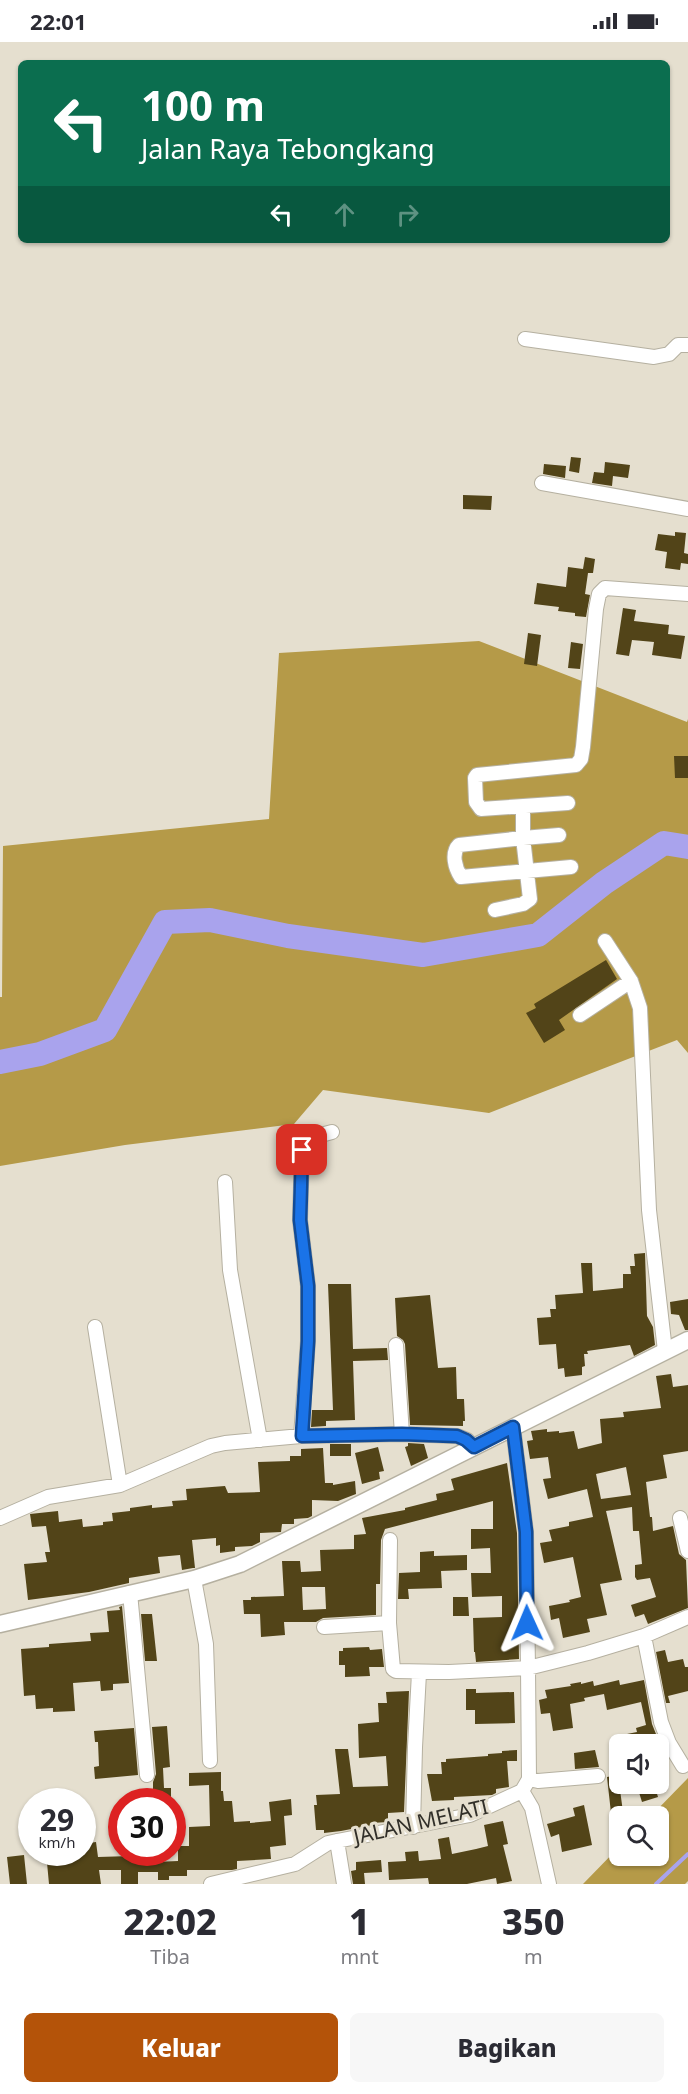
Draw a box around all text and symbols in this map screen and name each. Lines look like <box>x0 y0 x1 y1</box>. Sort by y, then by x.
text: 22:01 <box>30 6 87 36</box>
text: 100 m <box>141 76 265 133</box>
icon: left <box>42 84 120 162</box>
text: Jalan Raya Tebongkang <box>141 130 435 167</box>
icon: left <box>265 198 298 231</box>
icon: ahead <box>328 198 361 231</box>
icon: right <box>391 198 424 231</box>
pin <box>276 1124 327 1175</box>
icon: arrive <box>285 1133 318 1166</box>
position arrow <box>495 1591 559 1655</box>
map controls <box>609 1734 669 1866</box>
button: sound <box>609 1734 669 1794</box>
speed limit sign: 30 <box>108 1788 186 1866</box>
street label: JALAN MELATI <box>349 1792 491 1851</box>
text: 29 <box>40 1799 74 1840</box>
button: search <box>609 1806 669 1866</box>
text: km/h <box>39 1832 75 1852</box>
text: 22:02 <box>123 1897 217 1946</box>
text: 1 <box>349 1897 370 1946</box>
text: 350 <box>502 1897 565 1946</box>
text: Tiba <box>150 1943 190 1970</box>
text: mnt <box>340 1943 379 1970</box>
text: m <box>524 1943 543 1970</box>
button: Keluar <box>24 2013 338 2082</box>
button: Bagikan <box>350 2013 664 2082</box>

